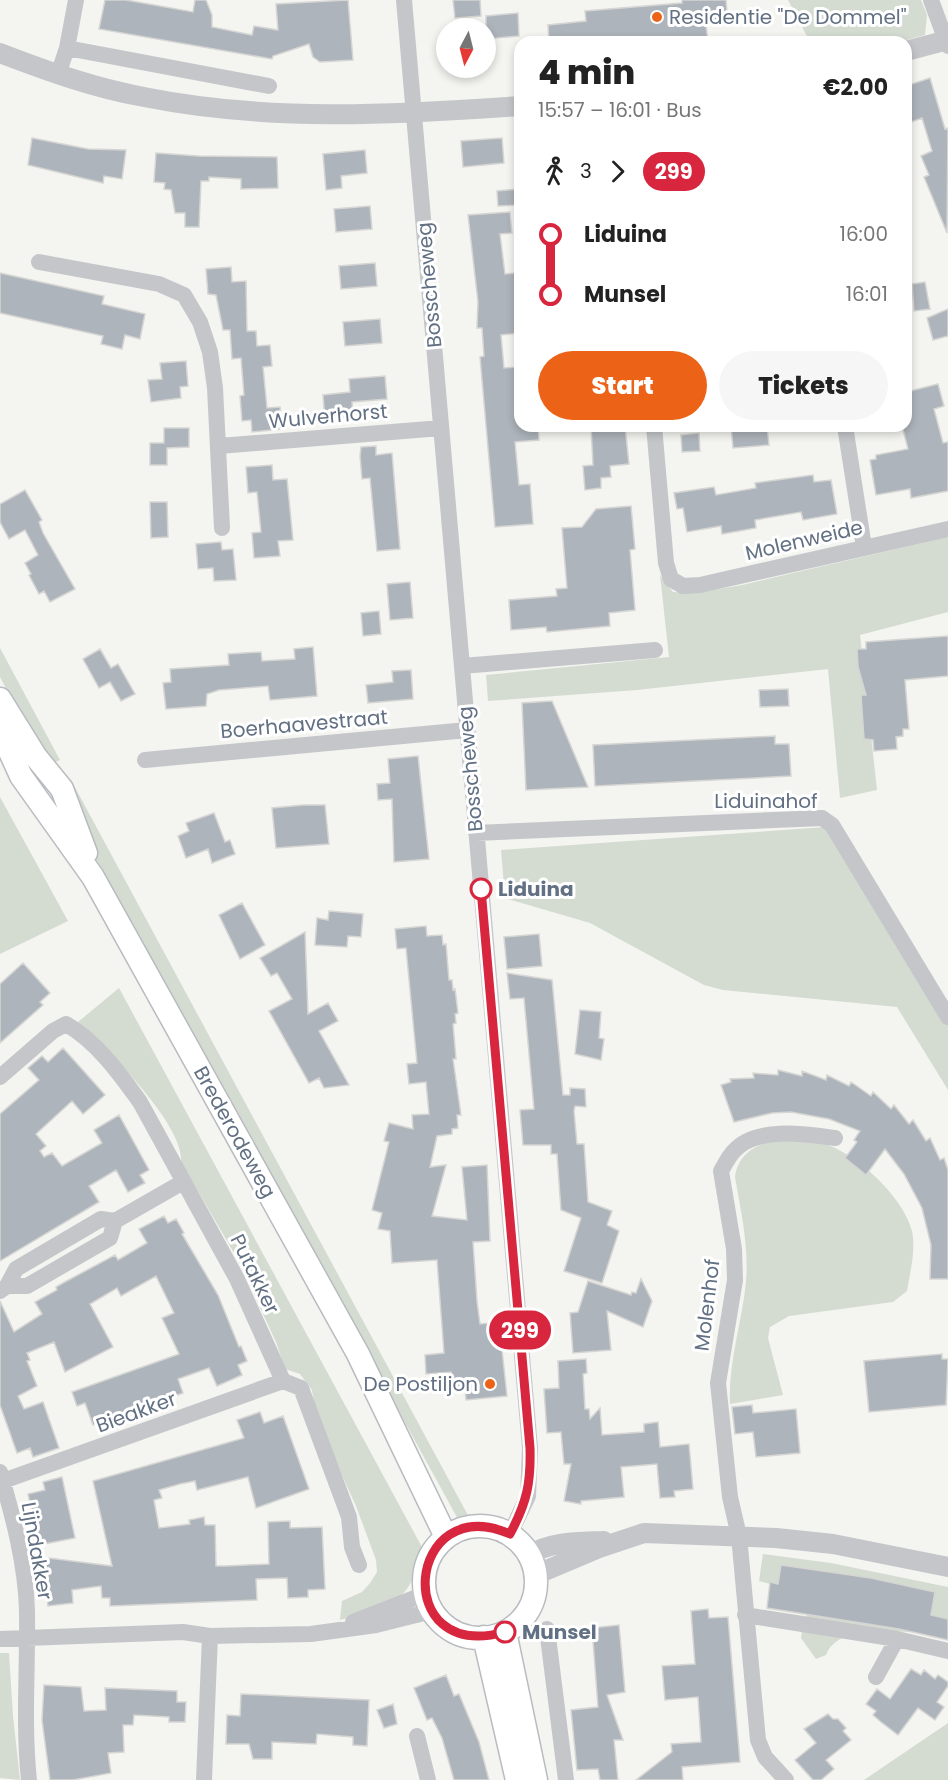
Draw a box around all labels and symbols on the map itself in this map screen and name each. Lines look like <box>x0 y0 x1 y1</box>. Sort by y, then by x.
place label: Residentie "De Dommel" <box>669 3 907 31</box>
marker: Residentie "De Dommel" <box>650 10 664 24</box>
north arrow <box>436 18 496 78</box>
street label: Bosscheweg <box>410 221 448 349</box>
street label: Wulverhorst <box>267 397 389 435</box>
street label: Molenweide <box>742 513 866 567</box>
street label: Boerhaavestraat <box>219 703 389 745</box>
street label: Bosscheweg <box>451 705 489 833</box>
street label: Liduinahof <box>714 787 818 815</box>
place label: Liduina <box>498 875 573 903</box>
marker: Liduina <box>470 878 492 900</box>
street label: Brederodeweg <box>187 1061 283 1203</box>
street label: Putakker <box>224 1229 286 1319</box>
street label: Molenhof <box>687 1257 727 1353</box>
line badge: 299 <box>486 1310 554 1350</box>
place label: De Postiljon <box>364 1370 478 1398</box>
marker: De Postiljon <box>483 1377 497 1391</box>
street label: Bieakker <box>92 1385 180 1439</box>
street label: Lijndakker <box>15 1500 59 1602</box>
place label: Munsel <box>522 1618 597 1646</box>
marker: Munsel <box>494 1621 516 1643</box>

